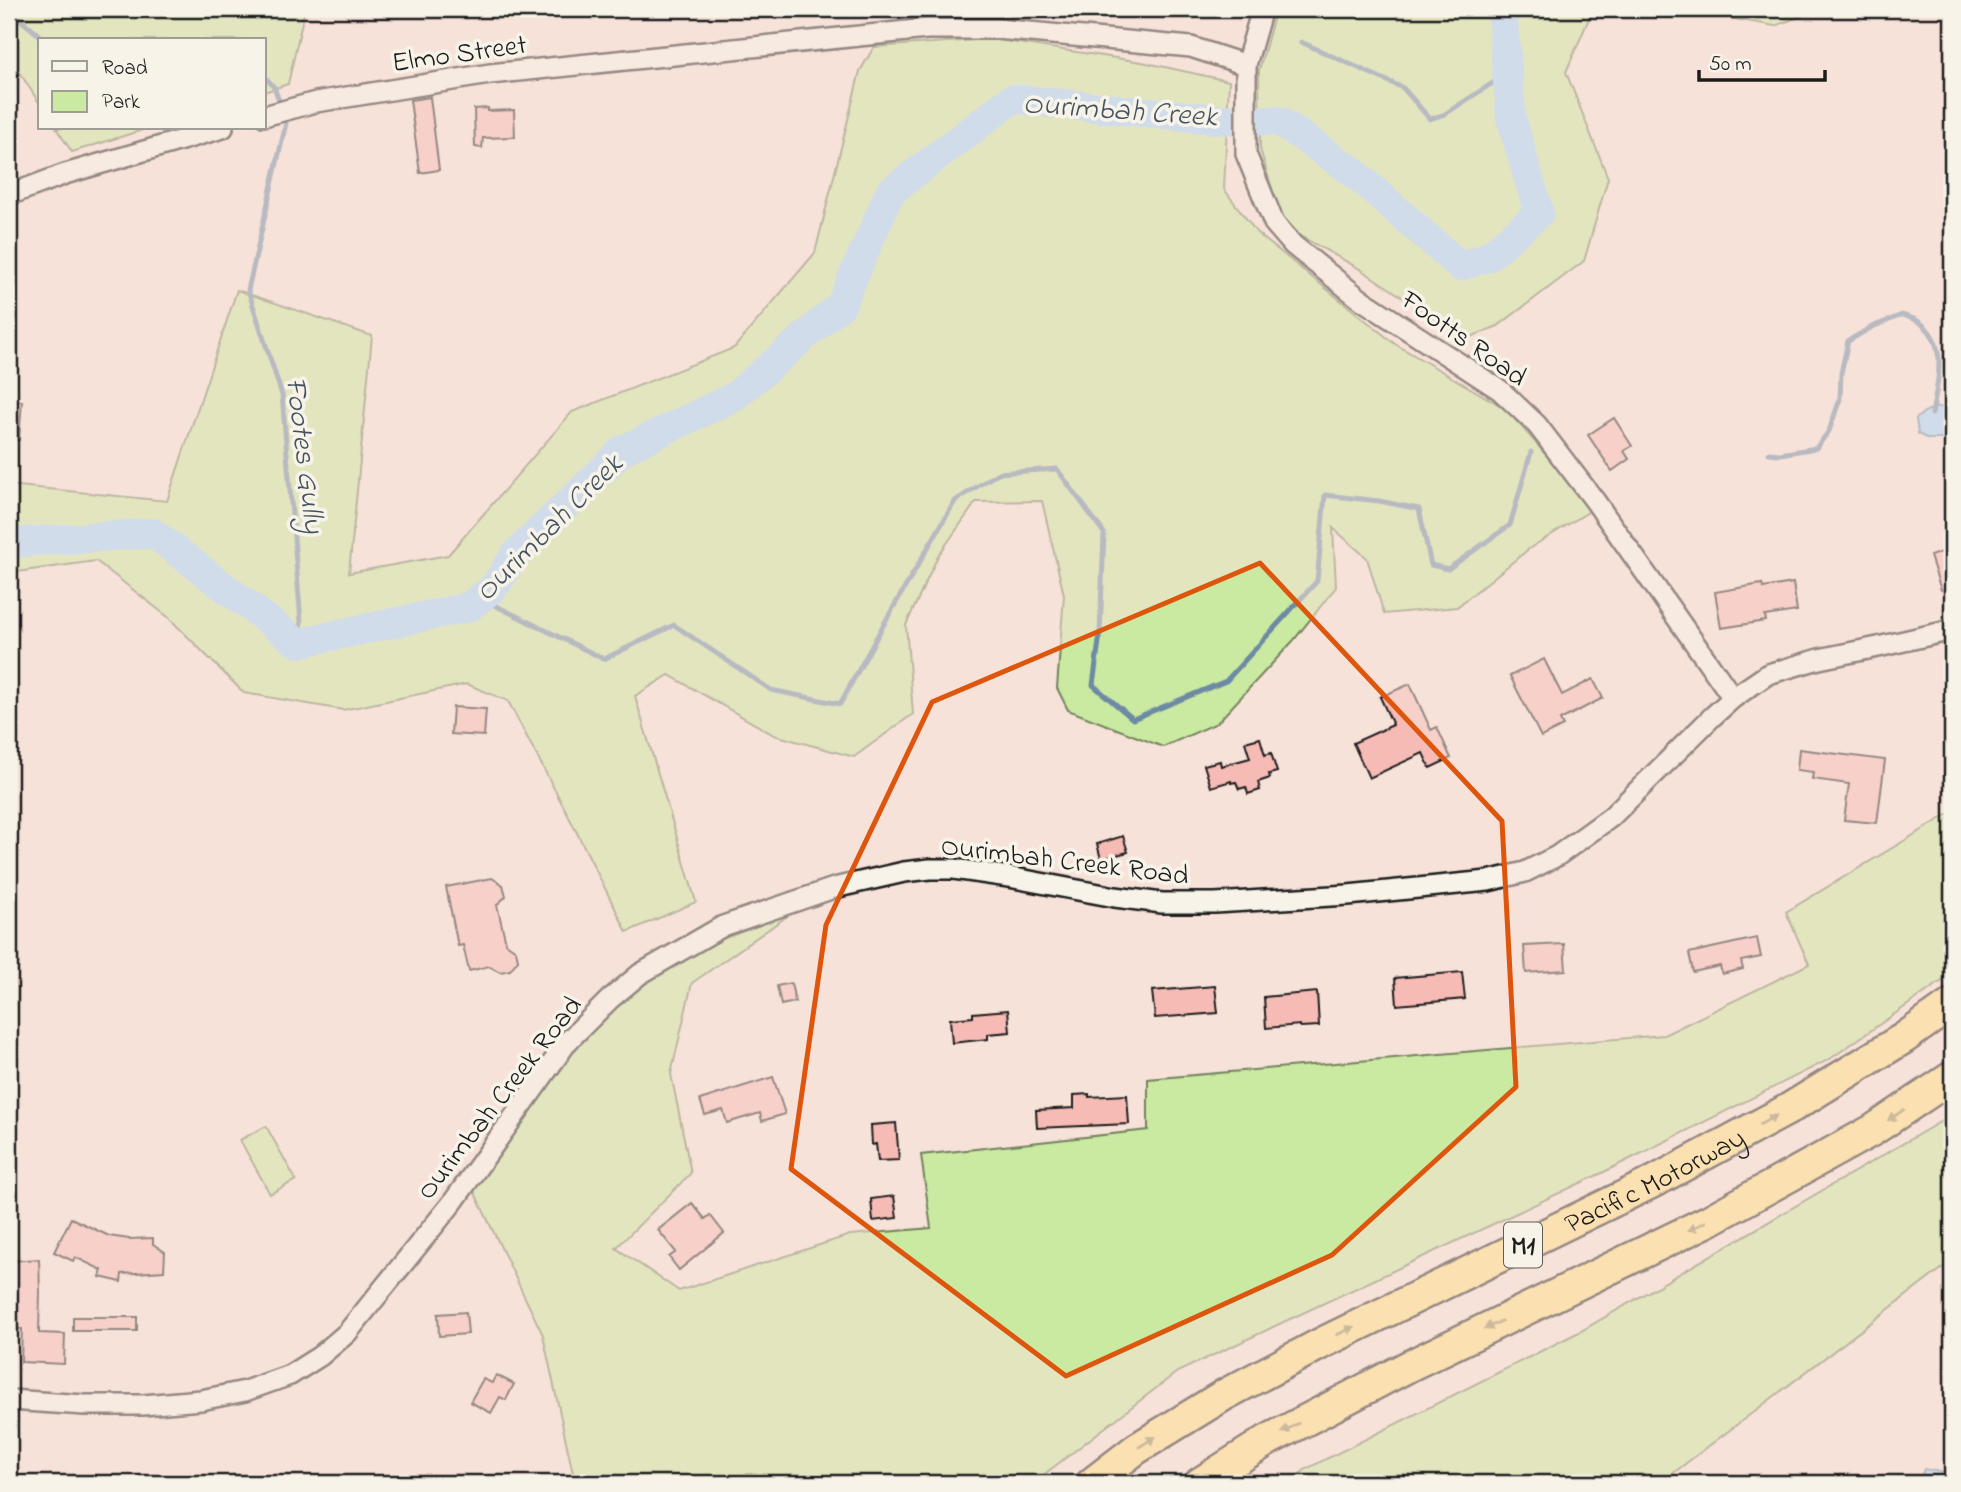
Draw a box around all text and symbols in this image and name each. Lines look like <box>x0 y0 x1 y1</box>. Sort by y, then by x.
street label: Elmo Street <box>390 26 529 85</box>
legend <box>38 38 266 130</box>
scale bar <box>1699 38 1825 82</box>
text: 50 m <box>1709 50 1752 80</box>
text: Road <box>102 54 148 84</box>
water label: Ourimbah Creek <box>1021 83 1220 141</box>
text: Park <box>102 88 141 118</box>
street label: Footts Road <box>1391 281 1535 399</box>
water label: Footes Gully <box>272 375 334 536</box>
water label: Ourimbah Creek <box>466 444 636 613</box>
street label: Ourimbah Creek Road <box>938 827 1191 898</box>
street label: Ourimbah Creek Road <box>408 988 594 1210</box>
one-way arrow <box>1886 1108 1905 1121</box>
one-way arrow <box>1758 1114 1778 1126</box>
street label: Pacific Motorway <box>1558 1119 1753 1246</box>
one-way arrow <box>1687 1221 1707 1232</box>
road number: M1 <box>1504 1222 1542 1268</box>
one-way arrow <box>1483 1320 1503 1331</box>
one-way arrow <box>1335 1326 1355 1337</box>
one-way arrow <box>1280 1422 1300 1434</box>
one-way arrow <box>1137 1436 1156 1449</box>

